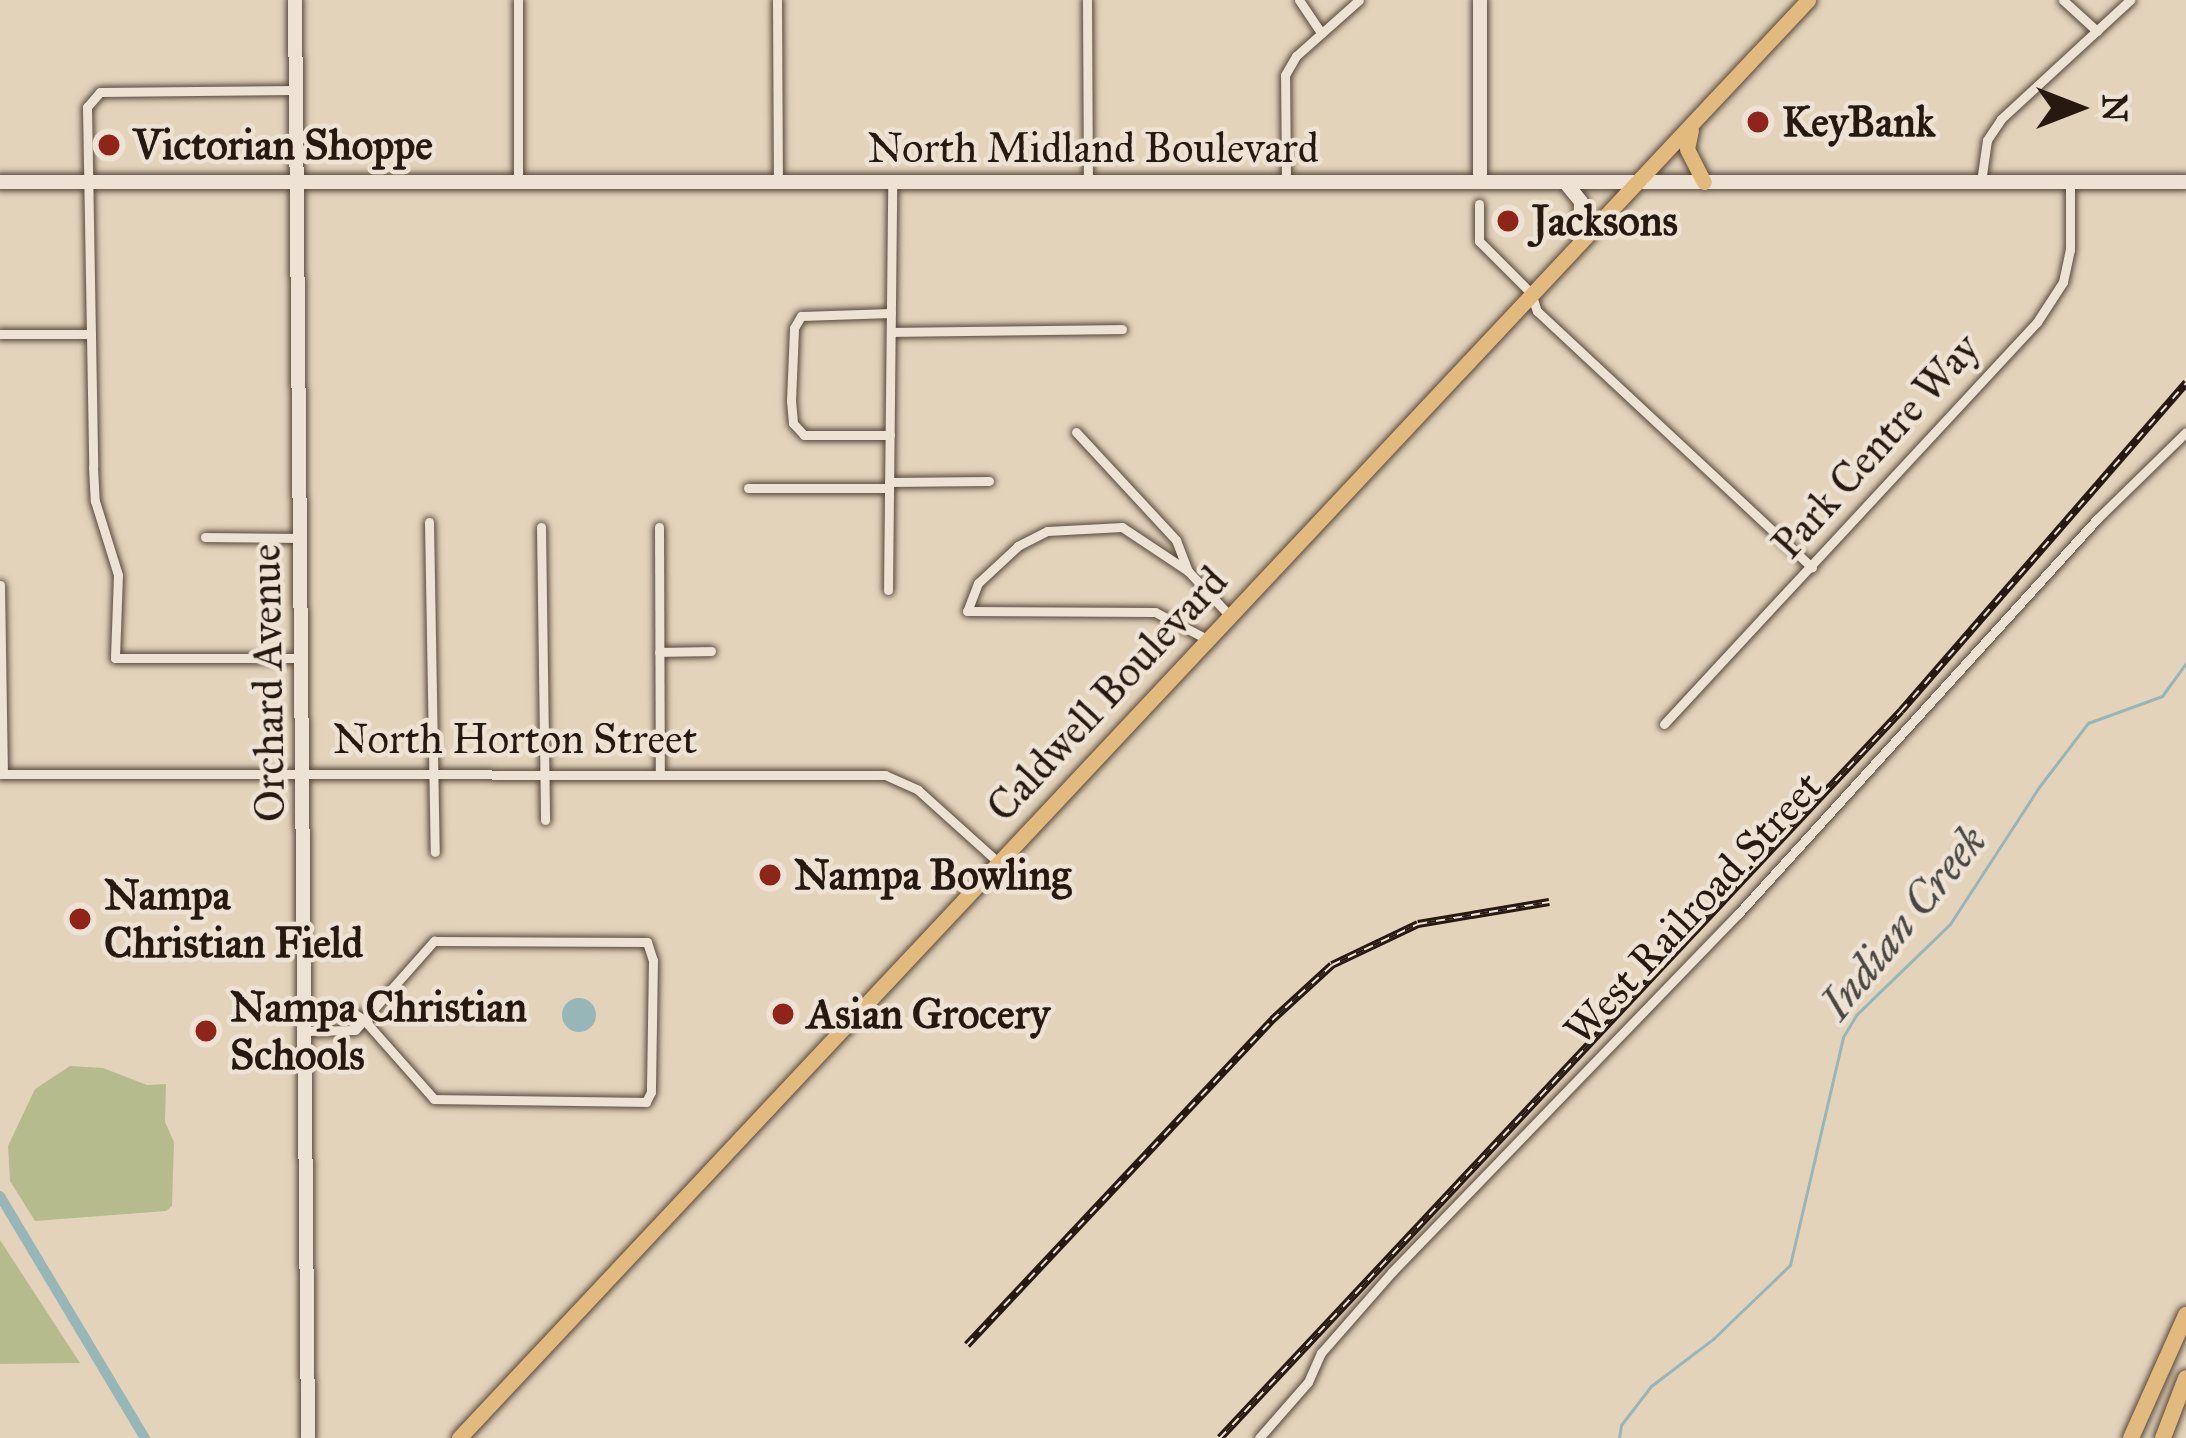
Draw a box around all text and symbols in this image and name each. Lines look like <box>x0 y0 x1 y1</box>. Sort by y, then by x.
north arrow <box>2018 48 2138 168</box>
text: N <box>2094 94 2134 122</box>
place label: KeyBank <box>1782 97 1935 147</box>
marker: KeyBank <box>1745 109 1771 135</box>
place label: Victorian Shoppe <box>133 120 433 170</box>
street label: North Midland Boulevard <box>867 123 1319 173</box>
marker: Victorian Shoppe <box>96 132 122 158</box>
place label: Jacksons <box>1532 196 1678 246</box>
marker: Jacksons <box>1495 208 1521 234</box>
street label: Park Centre Way <box>1762 323 1990 569</box>
street label: Orchard Avenue <box>240 543 296 823</box>
street label: Caldwell Boulevard <box>976 556 1238 832</box>
street label: North Horton Street <box>333 714 697 764</box>
street label: West Railroad Street <box>1554 761 1832 1055</box>
water label: Indian Creek <box>1809 814 1997 1030</box>
place label: Nampa Bowling <box>794 850 1071 900</box>
marker: Nampa Bowling <box>757 862 783 888</box>
place label: Nampa Christian Field <box>104 870 363 968</box>
marker: Nampa Christian Field <box>67 906 93 932</box>
place label: Nampa Christian Schools <box>230 982 527 1080</box>
place label: Asian Grocery <box>807 989 1050 1039</box>
marker: Asian Grocery <box>770 1001 796 1027</box>
marker: Nampa Christian Schools <box>193 1018 219 1044</box>

